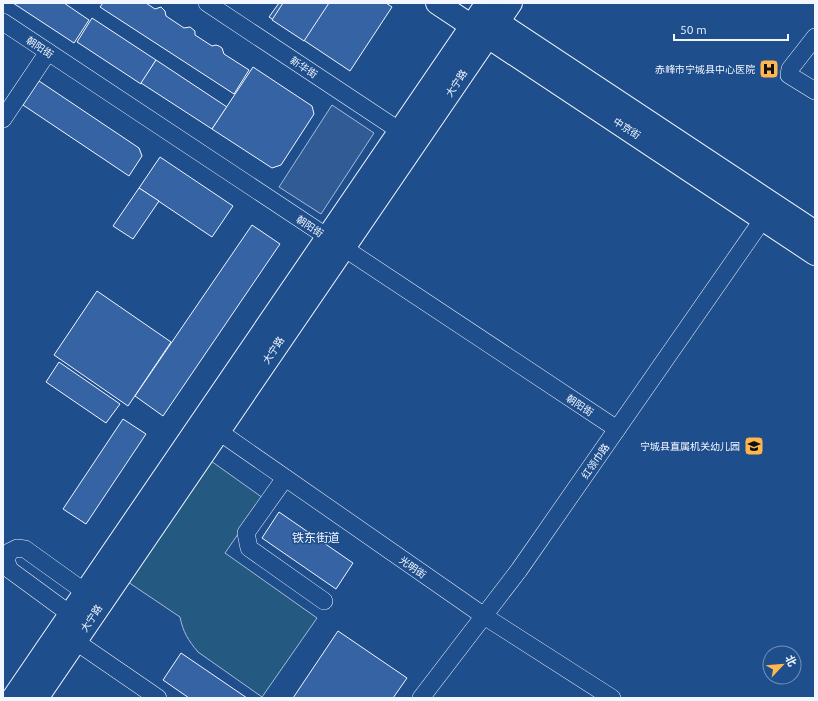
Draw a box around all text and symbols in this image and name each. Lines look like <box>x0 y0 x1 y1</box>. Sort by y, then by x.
scale bar <box>674 16 788 42</box>
text: 50 m <box>680 23 707 36</box>
street label: 朝阳街 <box>24 34 55 60</box>
street label: 新华街 <box>288 54 319 80</box>
hospital icon: 赤峰市宁城县中心医院 <box>758 58 780 80</box>
place label: 赤峰市宁城县中心医院 <box>655 64 755 75</box>
street label: 大宁路 <box>443 68 469 99</box>
street label: 中京街 <box>611 116 642 141</box>
street label: 朝阳街 <box>294 213 325 239</box>
street label: 大宁路 <box>260 335 286 366</box>
street label: 朝阳街 <box>564 392 595 418</box>
school or university icon: 宁城县直属机关幼儿园 <box>743 435 765 457</box>
place label: 宁城县直属机关幼儿园 <box>640 441 740 452</box>
street label: 红领巾路 <box>579 442 611 481</box>
district label: 铁东街道 <box>292 531 340 544</box>
street label: 光明街 <box>397 554 428 581</box>
street label: 大宁路 <box>78 603 104 634</box>
north arrow <box>762 645 802 685</box>
text: 北 <box>783 653 799 668</box>

